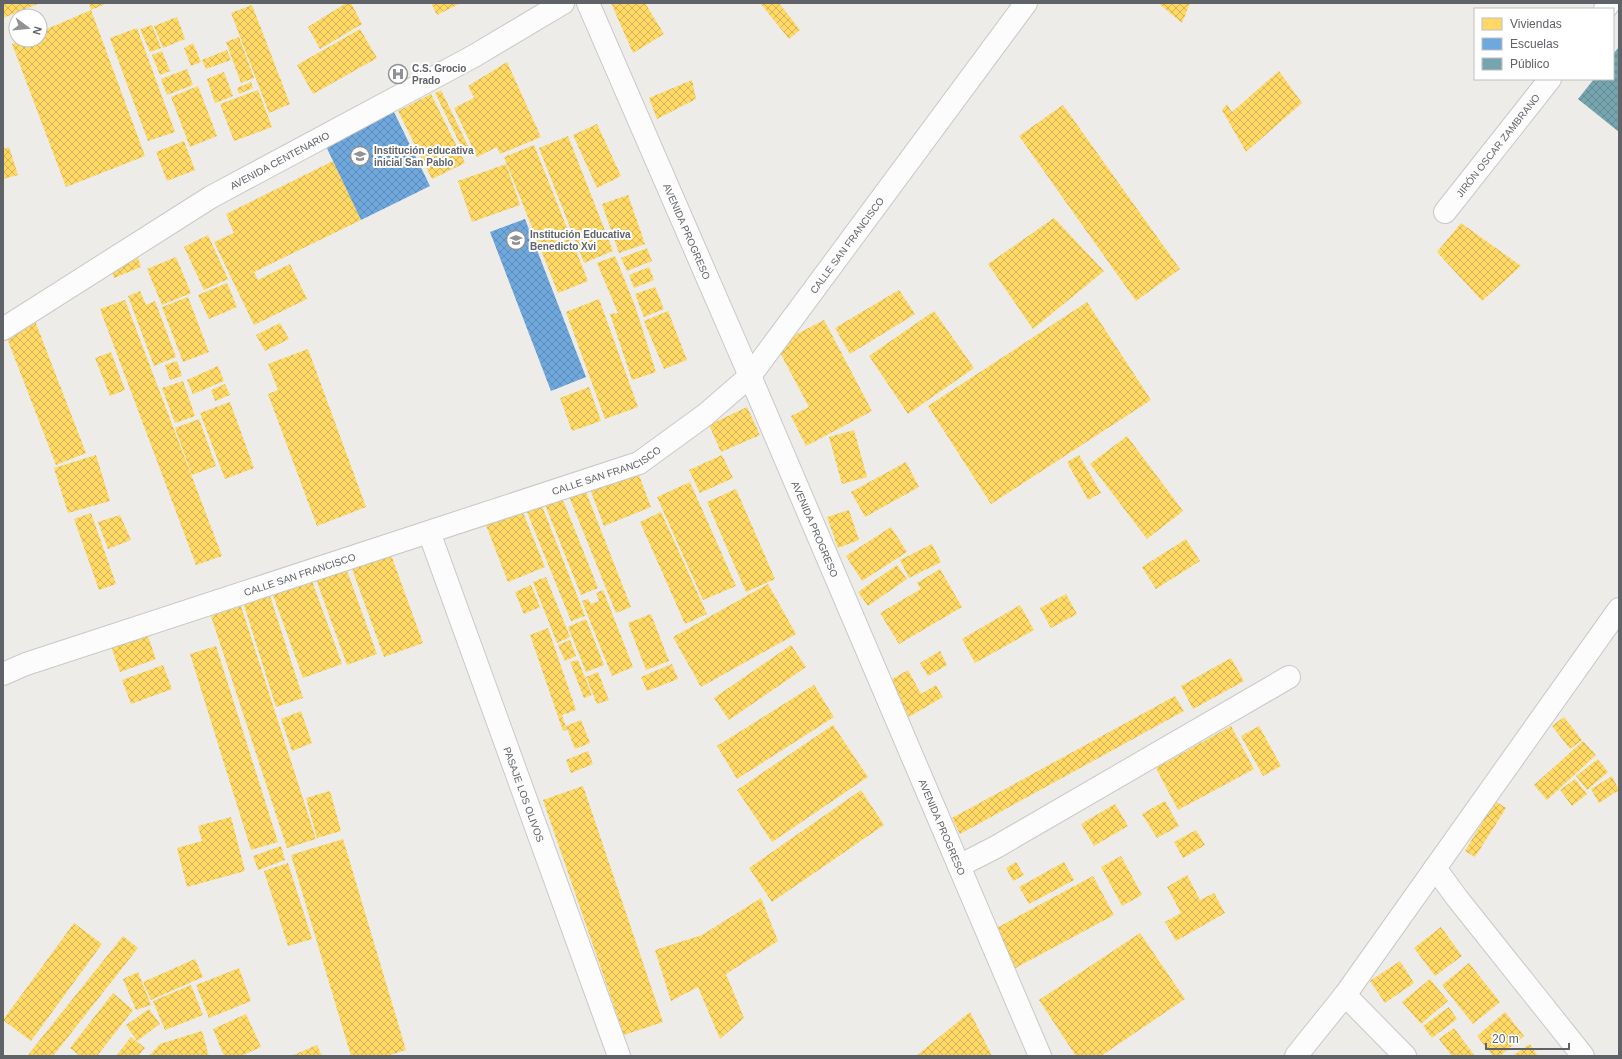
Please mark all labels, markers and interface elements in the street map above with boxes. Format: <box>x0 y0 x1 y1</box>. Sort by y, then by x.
north arrow <box>8 8 48 48</box>
legend <box>1474 8 1614 80</box>
text: Viviendas <box>1510 17 1562 31</box>
text: N <box>31 25 44 36</box>
text: Escuelas <box>1510 37 1559 51</box>
text: Público <box>1510 57 1550 71</box>
hospital icon: C.S. Grocio Prado <box>387 63 409 85</box>
place label: C.S. Grocio Prado <box>412 63 466 86</box>
street label: JIRÓN OSCAR ZAMBRANO <box>1454 92 1542 199</box>
street label: AVENIDA CENTENARIO <box>228 129 331 191</box>
school or university icon: Institución educativa inicial San Pablo <box>349 145 371 167</box>
place label: Institución educativa inicial San Pablo <box>374 145 474 168</box>
street label: AVENIDA PROGRESO <box>662 182 713 281</box>
street label: CALLE SAN FRANCISCO <box>808 195 886 295</box>
school or university icon: Institución Educativa Benedicto Xvi <box>505 229 527 251</box>
place label: Institución Educativa Benedicto Xvi <box>530 229 631 252</box>
street label: CALLE SAN FRANCISCO <box>550 444 663 497</box>
street label: AVENIDA PROGRESO <box>790 479 841 579</box>
street label: CALLE SAN FRANCISCO <box>242 551 357 598</box>
street label: PASAJE LOS OLIVOS <box>502 745 547 844</box>
street label: AVENIDA PROGRESO <box>917 777 968 877</box>
scale bar <box>1486 1025 1569 1051</box>
text: 20 m <box>1492 1032 1519 1046</box>

